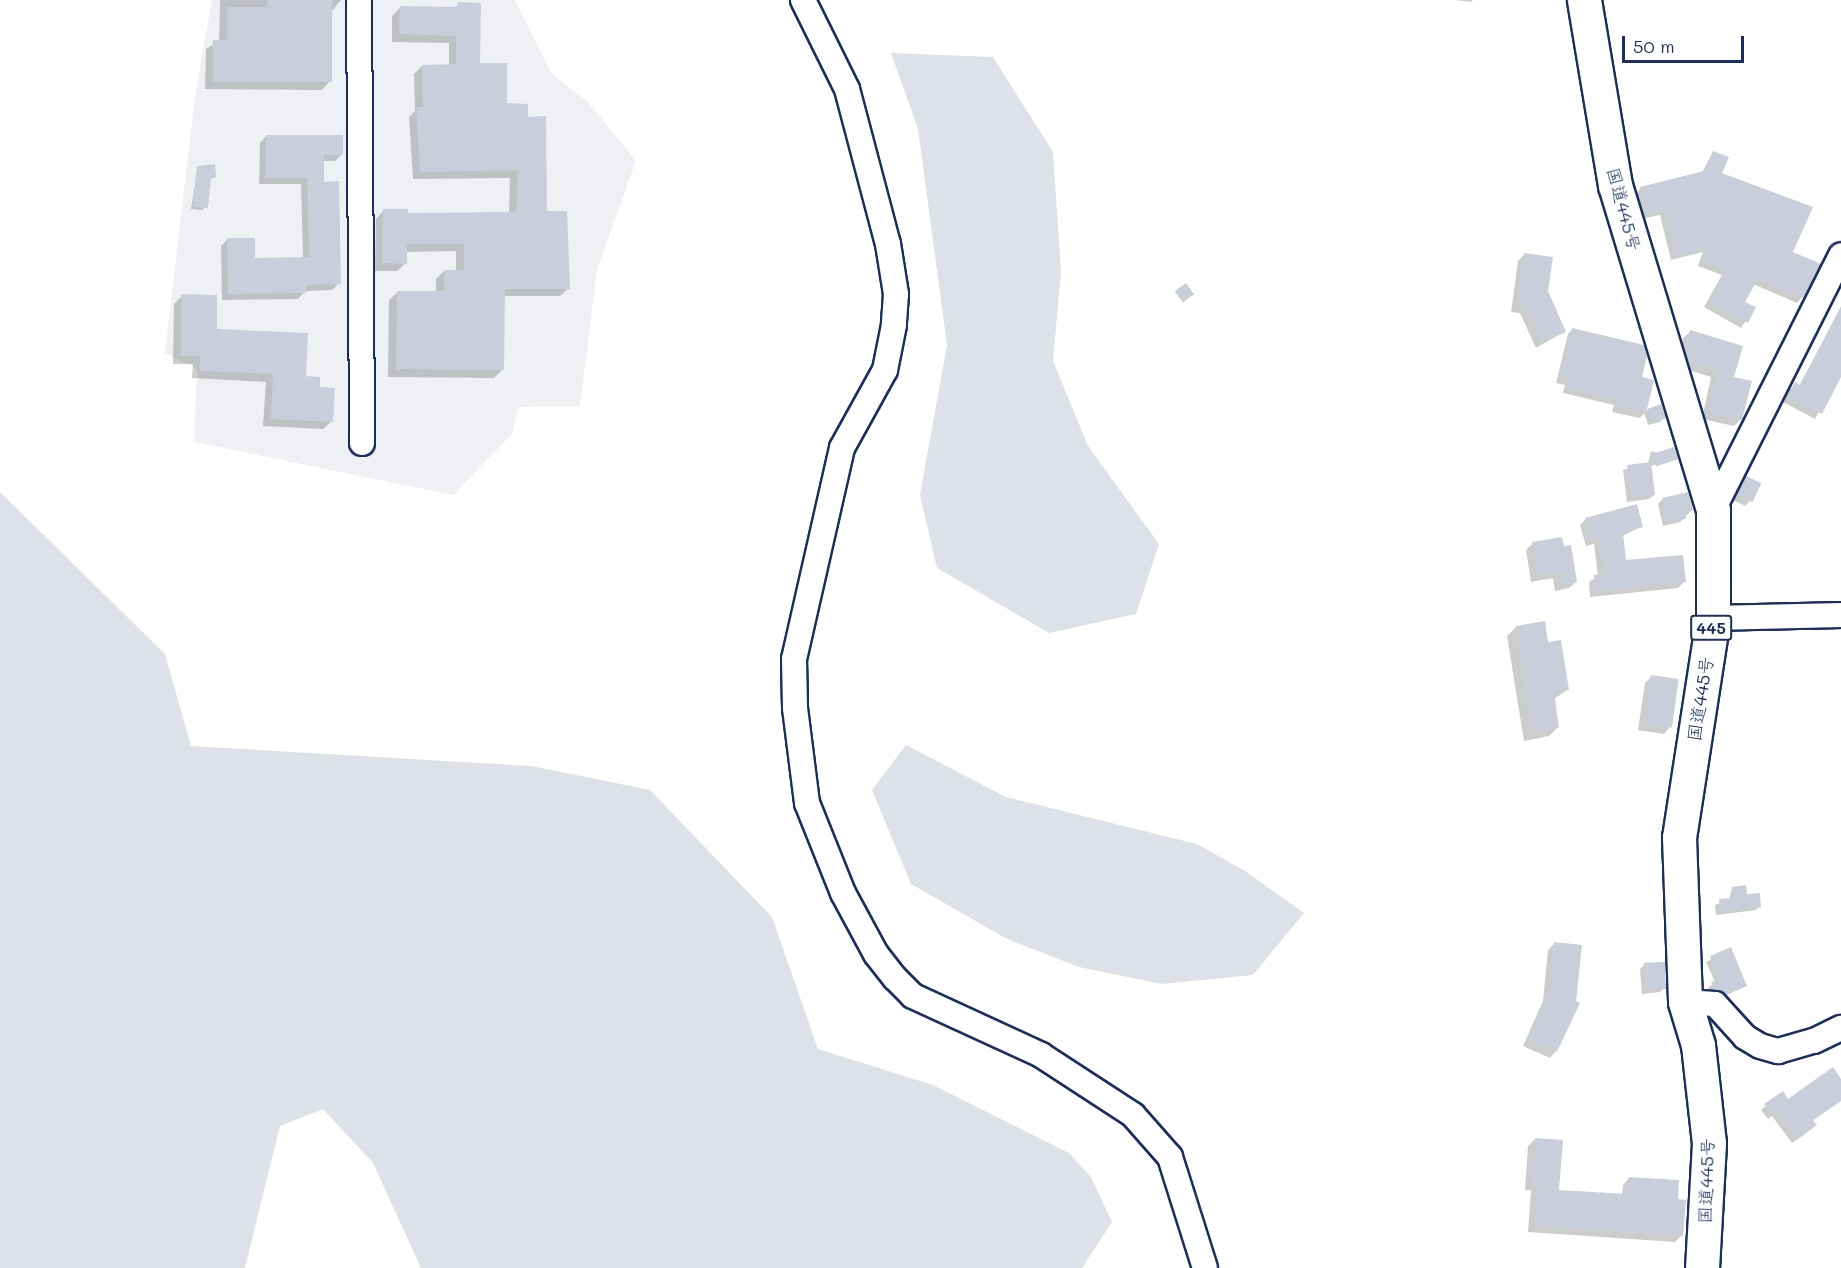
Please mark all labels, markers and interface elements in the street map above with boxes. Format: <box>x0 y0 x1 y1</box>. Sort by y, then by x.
scale bar <box>1625 24 1746 62</box>
text: 50 m <box>1633 34 1675 58</box>
street label: 国道445号 <box>1602 165 1646 253</box>
road number: 445 <box>1690 615 1732 641</box>
street label: 国道445号 <box>1683 655 1717 743</box>
street label: 国道445号 <box>1694 1138 1718 1224</box>

